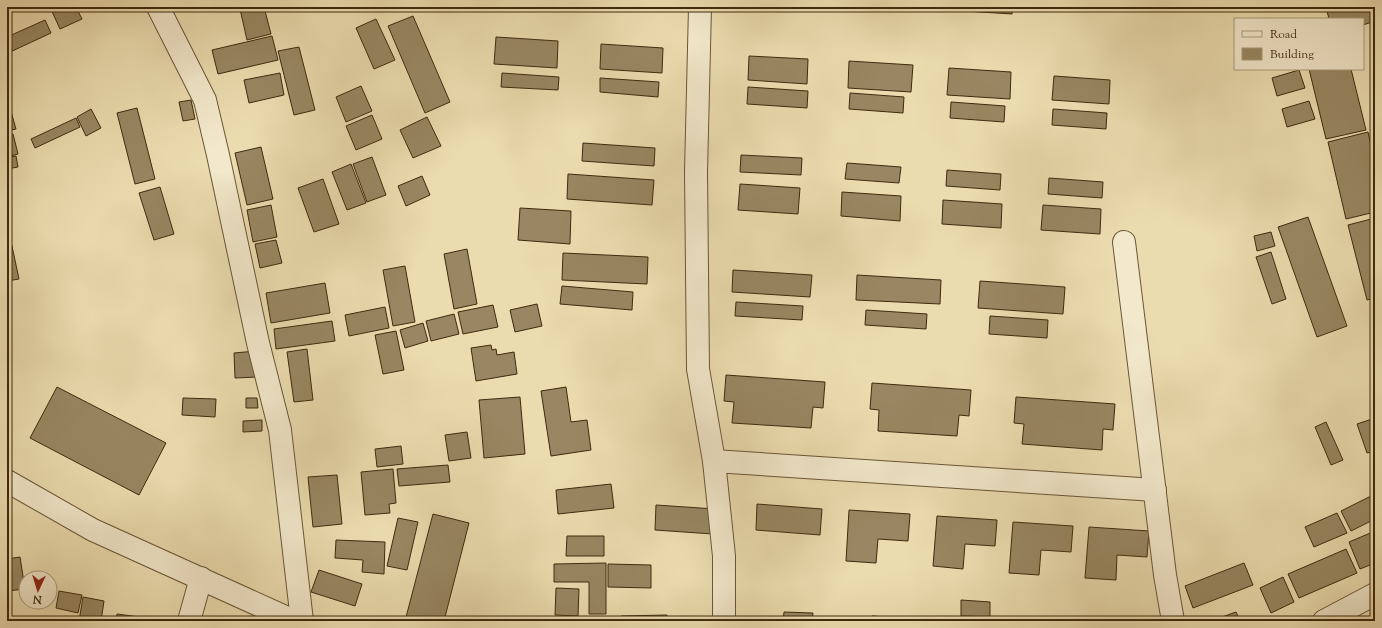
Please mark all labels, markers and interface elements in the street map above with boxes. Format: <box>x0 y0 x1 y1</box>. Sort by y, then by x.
legend <box>1234 18 1364 70</box>
text: Road <box>1270 26 1297 44</box>
text: Building <box>1270 46 1314 64</box>
north arrow <box>18 570 58 610</box>
text: N <box>32 591 43 607</box>

